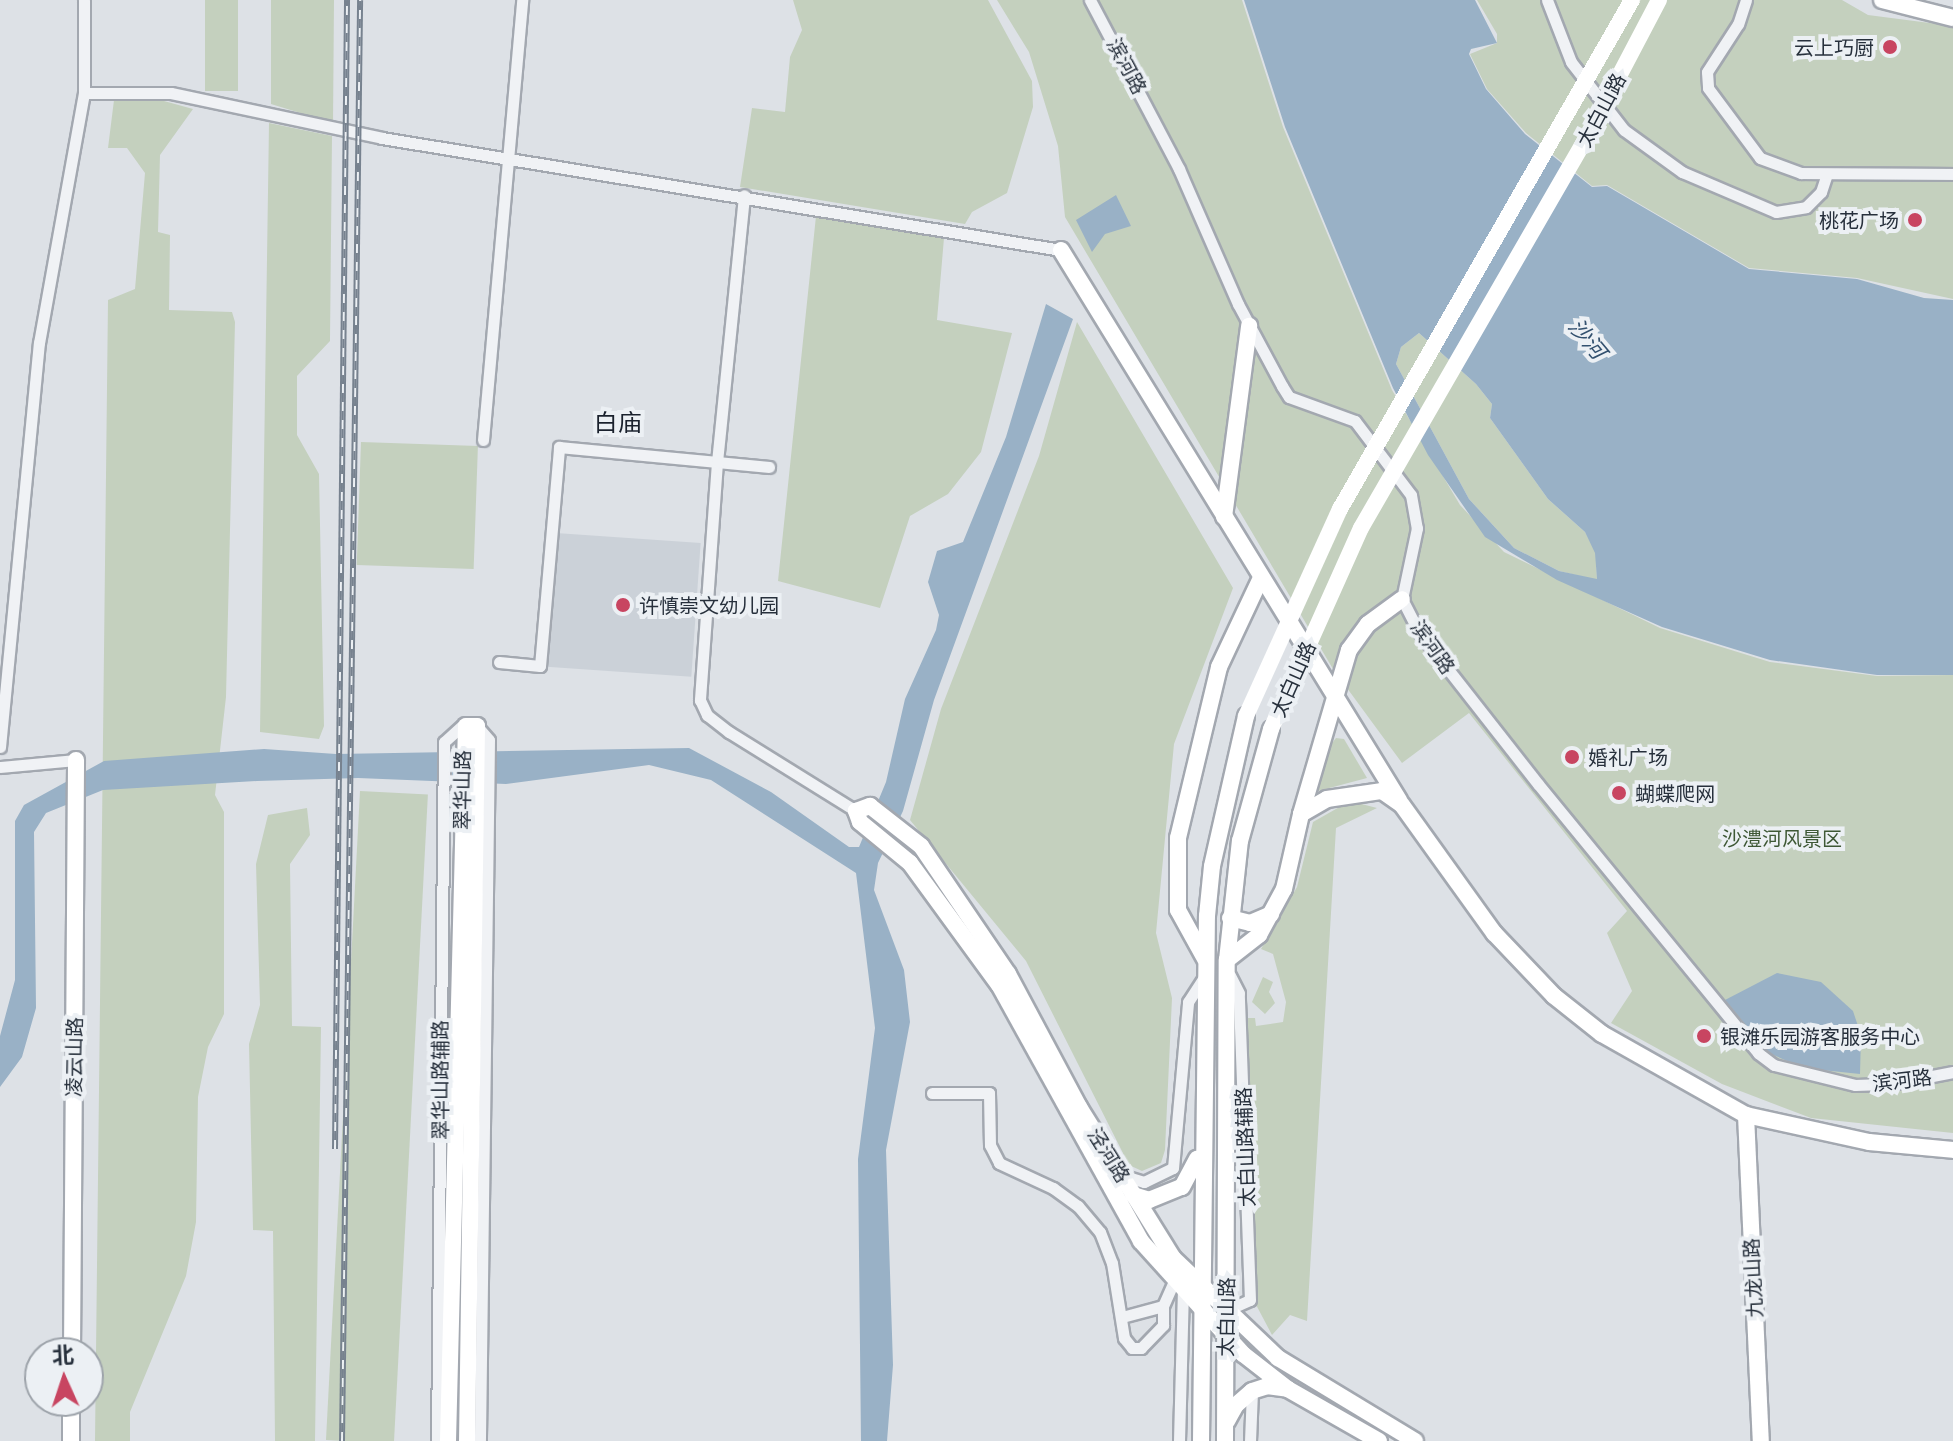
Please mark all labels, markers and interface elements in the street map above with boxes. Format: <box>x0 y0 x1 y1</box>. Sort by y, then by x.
street label: 滨河路 <box>1102 34 1152 98</box>
place label: 云上巧厨 <box>1794 35 1874 59</box>
marker: 云上巧厨 <box>1881 38 1899 56</box>
street label: 太白山路 <box>1572 69 1630 151</box>
place label: 桃花广场 <box>1819 208 1899 232</box>
marker: 桃花广场 <box>1906 211 1924 229</box>
water label: 沙河 <box>1563 314 1611 364</box>
district label: 白庙 <box>594 409 642 437</box>
place label: 许慎崇文幼儿园 <box>639 593 779 617</box>
marker: 许慎崇文幼儿园 <box>614 596 632 614</box>
street label: 滨河路 <box>1406 616 1460 678</box>
street label: 太白山路 <box>1266 638 1320 720</box>
place label: 婚礼广场 <box>1588 745 1668 769</box>
marker: 婚礼广场 <box>1563 748 1581 766</box>
street label: 翠华山路 <box>449 750 475 830</box>
place label: 蝴蝶爬网 <box>1635 781 1715 805</box>
marker: 蝴蝶爬网 <box>1610 784 1628 802</box>
park label: 沙澧河风景区 <box>1722 826 1842 850</box>
street label: 凌云山路 <box>61 1017 87 1097</box>
street label: 翠华山路辅路 <box>428 1020 452 1140</box>
place label: 银滩乐园游客服务中心 <box>1720 1024 1920 1048</box>
marker: 银滩乐园游客服务中心 <box>1695 1027 1713 1045</box>
street label: 滨河路 <box>1871 1064 1933 1096</box>
street label: 太白山路辅路 <box>1231 1087 1259 1207</box>
street label: 泾河路 <box>1083 1123 1135 1187</box>
street label: 九龙山路 <box>1739 1237 1767 1319</box>
street label: 太白山路 <box>1213 1277 1239 1357</box>
north arrow <box>24 1337 104 1417</box>
text: 北 <box>51 1339 75 1371</box>

